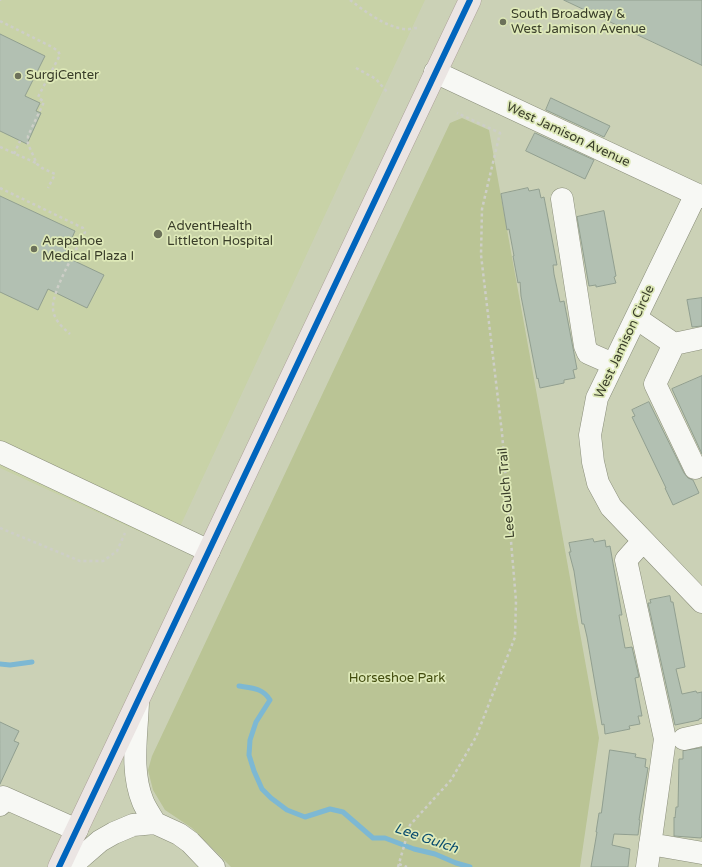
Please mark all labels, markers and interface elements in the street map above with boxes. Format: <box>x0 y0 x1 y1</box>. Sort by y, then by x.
place label: South Broadway & West Jamison Avenue <box>511 7 646 38</box>
marker: South Broadway & West Jamison Avenue <box>498 17 508 27</box>
place label: SurgiCenter <box>26 68 99 84</box>
marker: SurgiCenter <box>13 71 23 81</box>
street label: West Jamison Avenue <box>504 99 632 171</box>
place label: AdventHealth Littleton Hospital <box>167 219 273 250</box>
marker: AdventHealth Littleton Hospital <box>152 228 164 240</box>
place label: Arapahoe Medical Plaza I <box>42 234 134 265</box>
marker: Arapahoe Medical Plaza I <box>29 244 39 254</box>
street label: West Jamison Circle <box>592 283 658 401</box>
street label: Lee Gulch Trail <box>495 447 519 539</box>
park label: Horseshoe Park <box>349 671 445 687</box>
water label: Lee Gulch <box>392 820 460 858</box>

